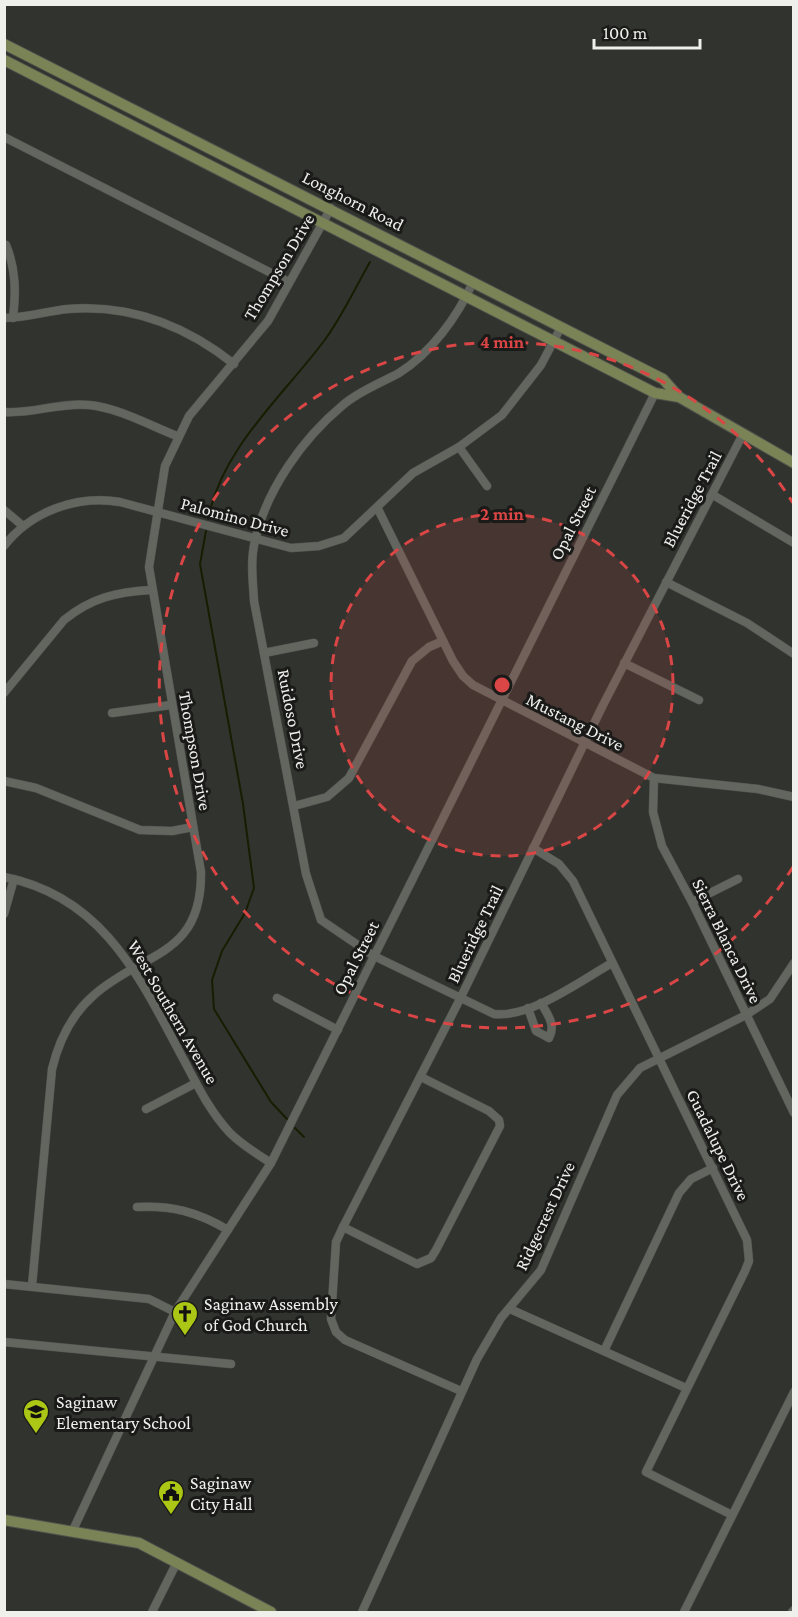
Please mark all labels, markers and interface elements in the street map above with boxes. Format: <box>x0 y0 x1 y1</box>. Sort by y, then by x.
scale bar <box>594 12 700 50</box>
text: 100 m <box>603 23 648 43</box>
street label: Longhorn Road <box>299 167 407 235</box>
street label: Thompson Drive <box>239 210 319 324</box>
text: 4 min <box>480 332 525 352</box>
street label: Blueridge Trail <box>658 447 726 551</box>
street label: Opal Street <box>546 482 601 563</box>
street label: Palomino Drive <box>179 493 291 541</box>
text: 2 min <box>480 504 524 524</box>
street label: Ruidoso Drive <box>274 668 312 771</box>
centre of rings <box>492 675 512 695</box>
street label: Mustang Drive <box>523 689 627 755</box>
street label: Thompson Drive <box>175 690 215 812</box>
street label: Sierra Blanca Drive <box>688 875 766 1007</box>
street label: Blueridge Trail <box>443 882 507 986</box>
street label: Opal Street <box>329 917 384 998</box>
street label: West Southern Avenue <box>124 936 222 1088</box>
street label: Guadalupe Drive <box>682 1086 754 1204</box>
street label: Ridgecrest Drive <box>511 1158 579 1274</box>
place label: Saginaw Assembly of God Church <box>204 1294 338 1335</box>
church icon: Saginaw Assembly of God Church <box>170 1299 200 1337</box>
place label: Saginaw Elementary School <box>56 1392 191 1433</box>
school or university icon: Saginaw Elementary School <box>21 1397 51 1435</box>
place label: Saginaw City Hall <box>190 1473 253 1514</box>
public building icon: Saginaw City Hall <box>156 1478 186 1516</box>

